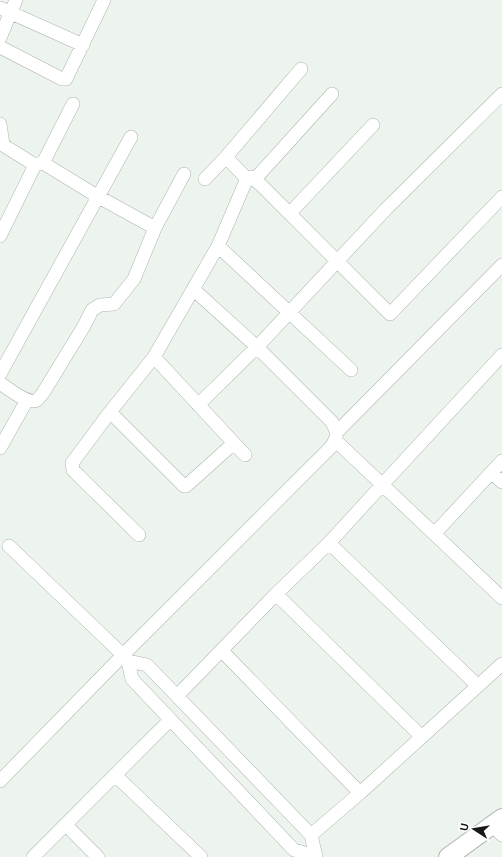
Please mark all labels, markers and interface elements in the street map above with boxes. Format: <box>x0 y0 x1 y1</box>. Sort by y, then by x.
north arrow <box>454 809 494 849</box>
text: U <box>457 822 472 832</box>

